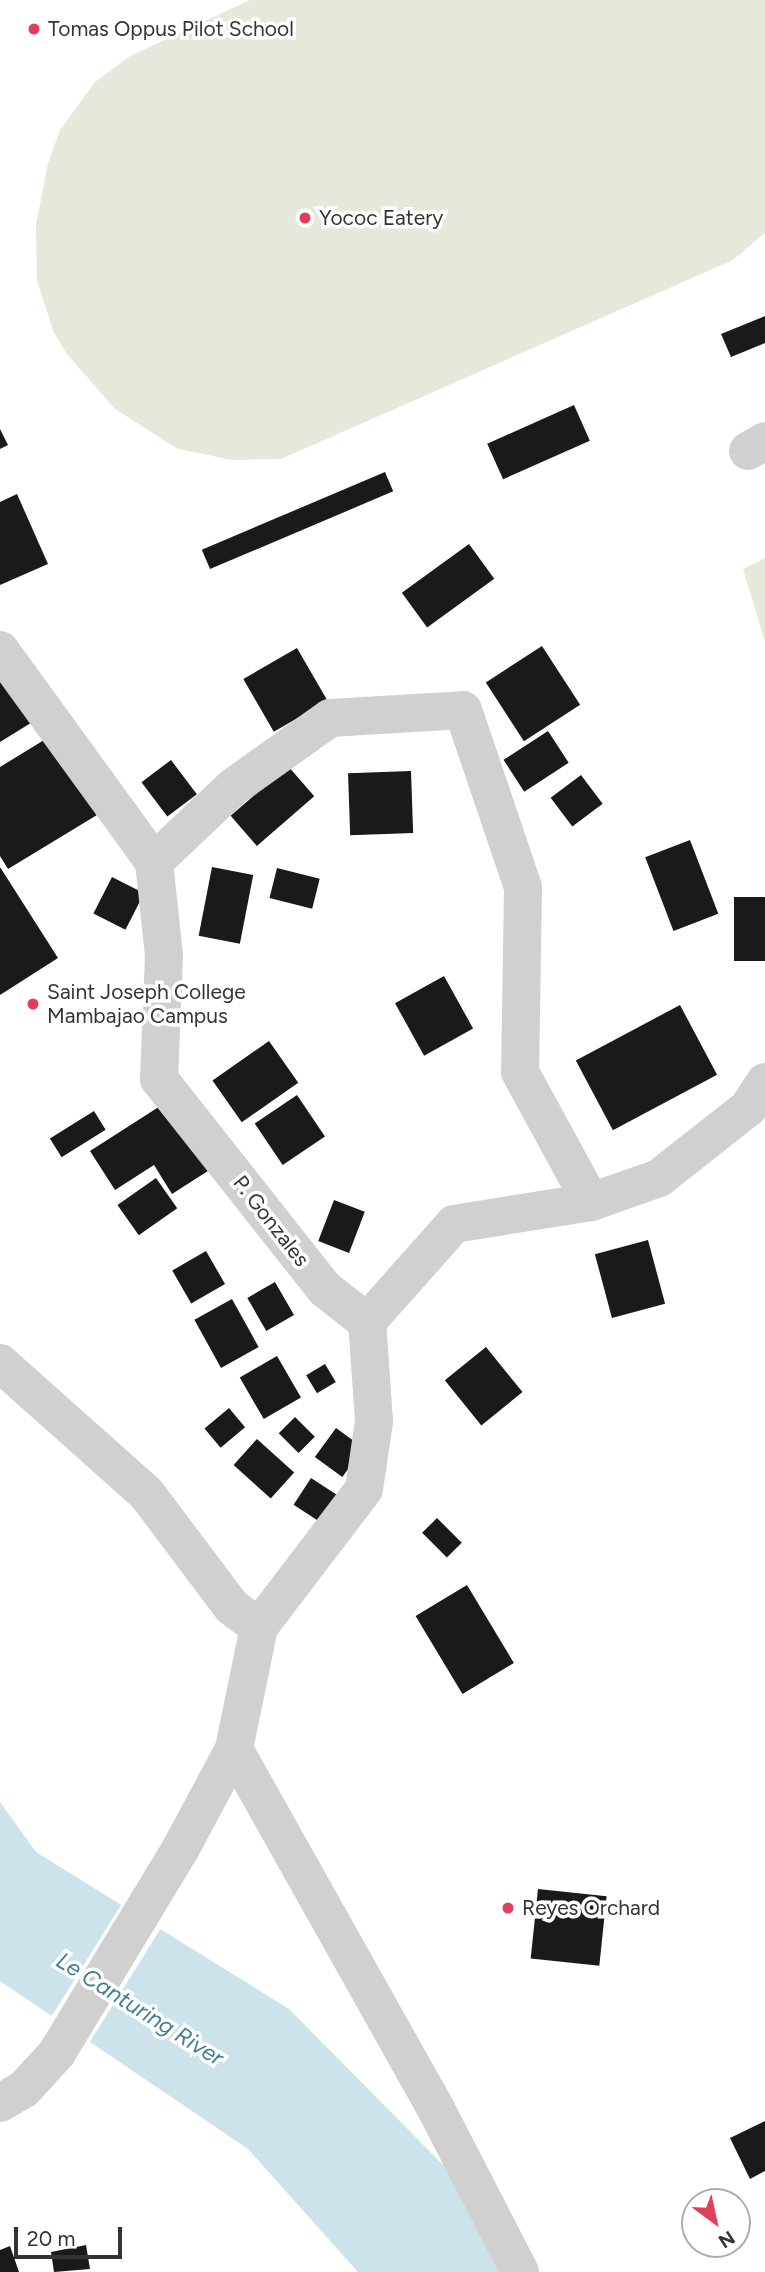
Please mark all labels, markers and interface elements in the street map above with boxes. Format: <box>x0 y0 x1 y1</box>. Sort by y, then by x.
place label: Tomas Oppus Pilot School <box>48 16 294 42</box>
marker: Tomas Oppus Pilot School <box>26 21 42 37</box>
place label: Yococ Eatery <box>319 205 443 231</box>
marker: Yococ Eatery <box>297 210 313 226</box>
place label: Saint Joseph College Mambajao Campus <box>47 979 246 1029</box>
marker: Saint Joseph College Mambajao Campus <box>25 996 41 1012</box>
street label: P. Gonzales <box>228 1171 314 1271</box>
place label: Reyes Orchard <box>522 1895 660 1921</box>
marker: Reyes Orchard <box>500 1900 516 1916</box>
water label: Le Canturing River <box>51 1946 229 2072</box>
north arrow <box>681 2188 751 2258</box>
scale bar <box>18 2212 126 2256</box>
text: 20 m <box>27 2226 75 2251</box>
text: N <box>714 2226 739 2253</box>

